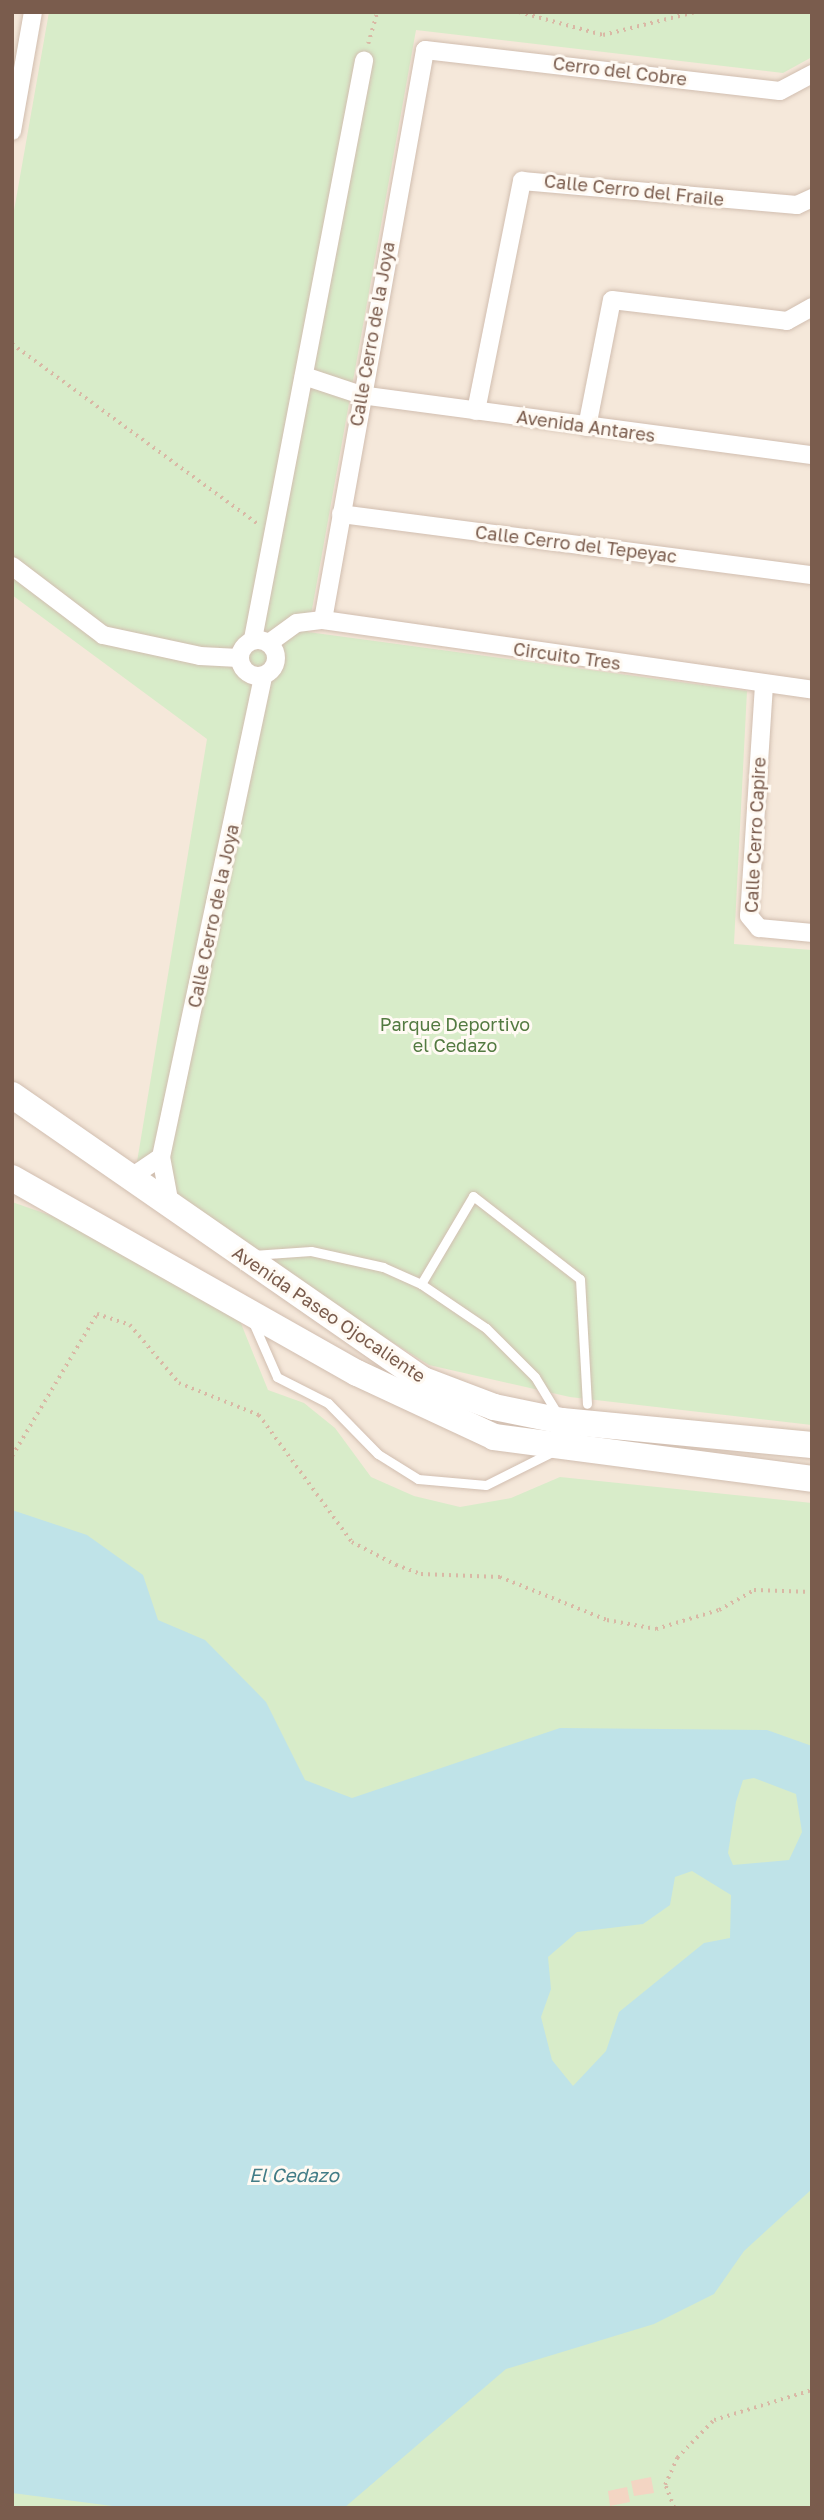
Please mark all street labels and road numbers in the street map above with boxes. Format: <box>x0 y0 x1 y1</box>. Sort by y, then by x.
street label: Cerro del Cobre <box>552 52 688 90</box>
street label: Calle Cerro del Fraile <box>543 170 725 210</box>
street label: Calle Cerro de la Joya <box>345 240 399 428</box>
street label: Avenida Antares <box>515 406 657 446</box>
street label: Calle Cerro del Tepeyac <box>474 521 678 567</box>
street label: Circuito Tres <box>512 638 622 674</box>
street label: Calle Cerro Capire <box>740 756 770 914</box>
street label: Calle Cerro de la Joya <box>183 822 243 1010</box>
street label: Avenida Paseo Ojocaliente <box>228 1241 430 1387</box>

